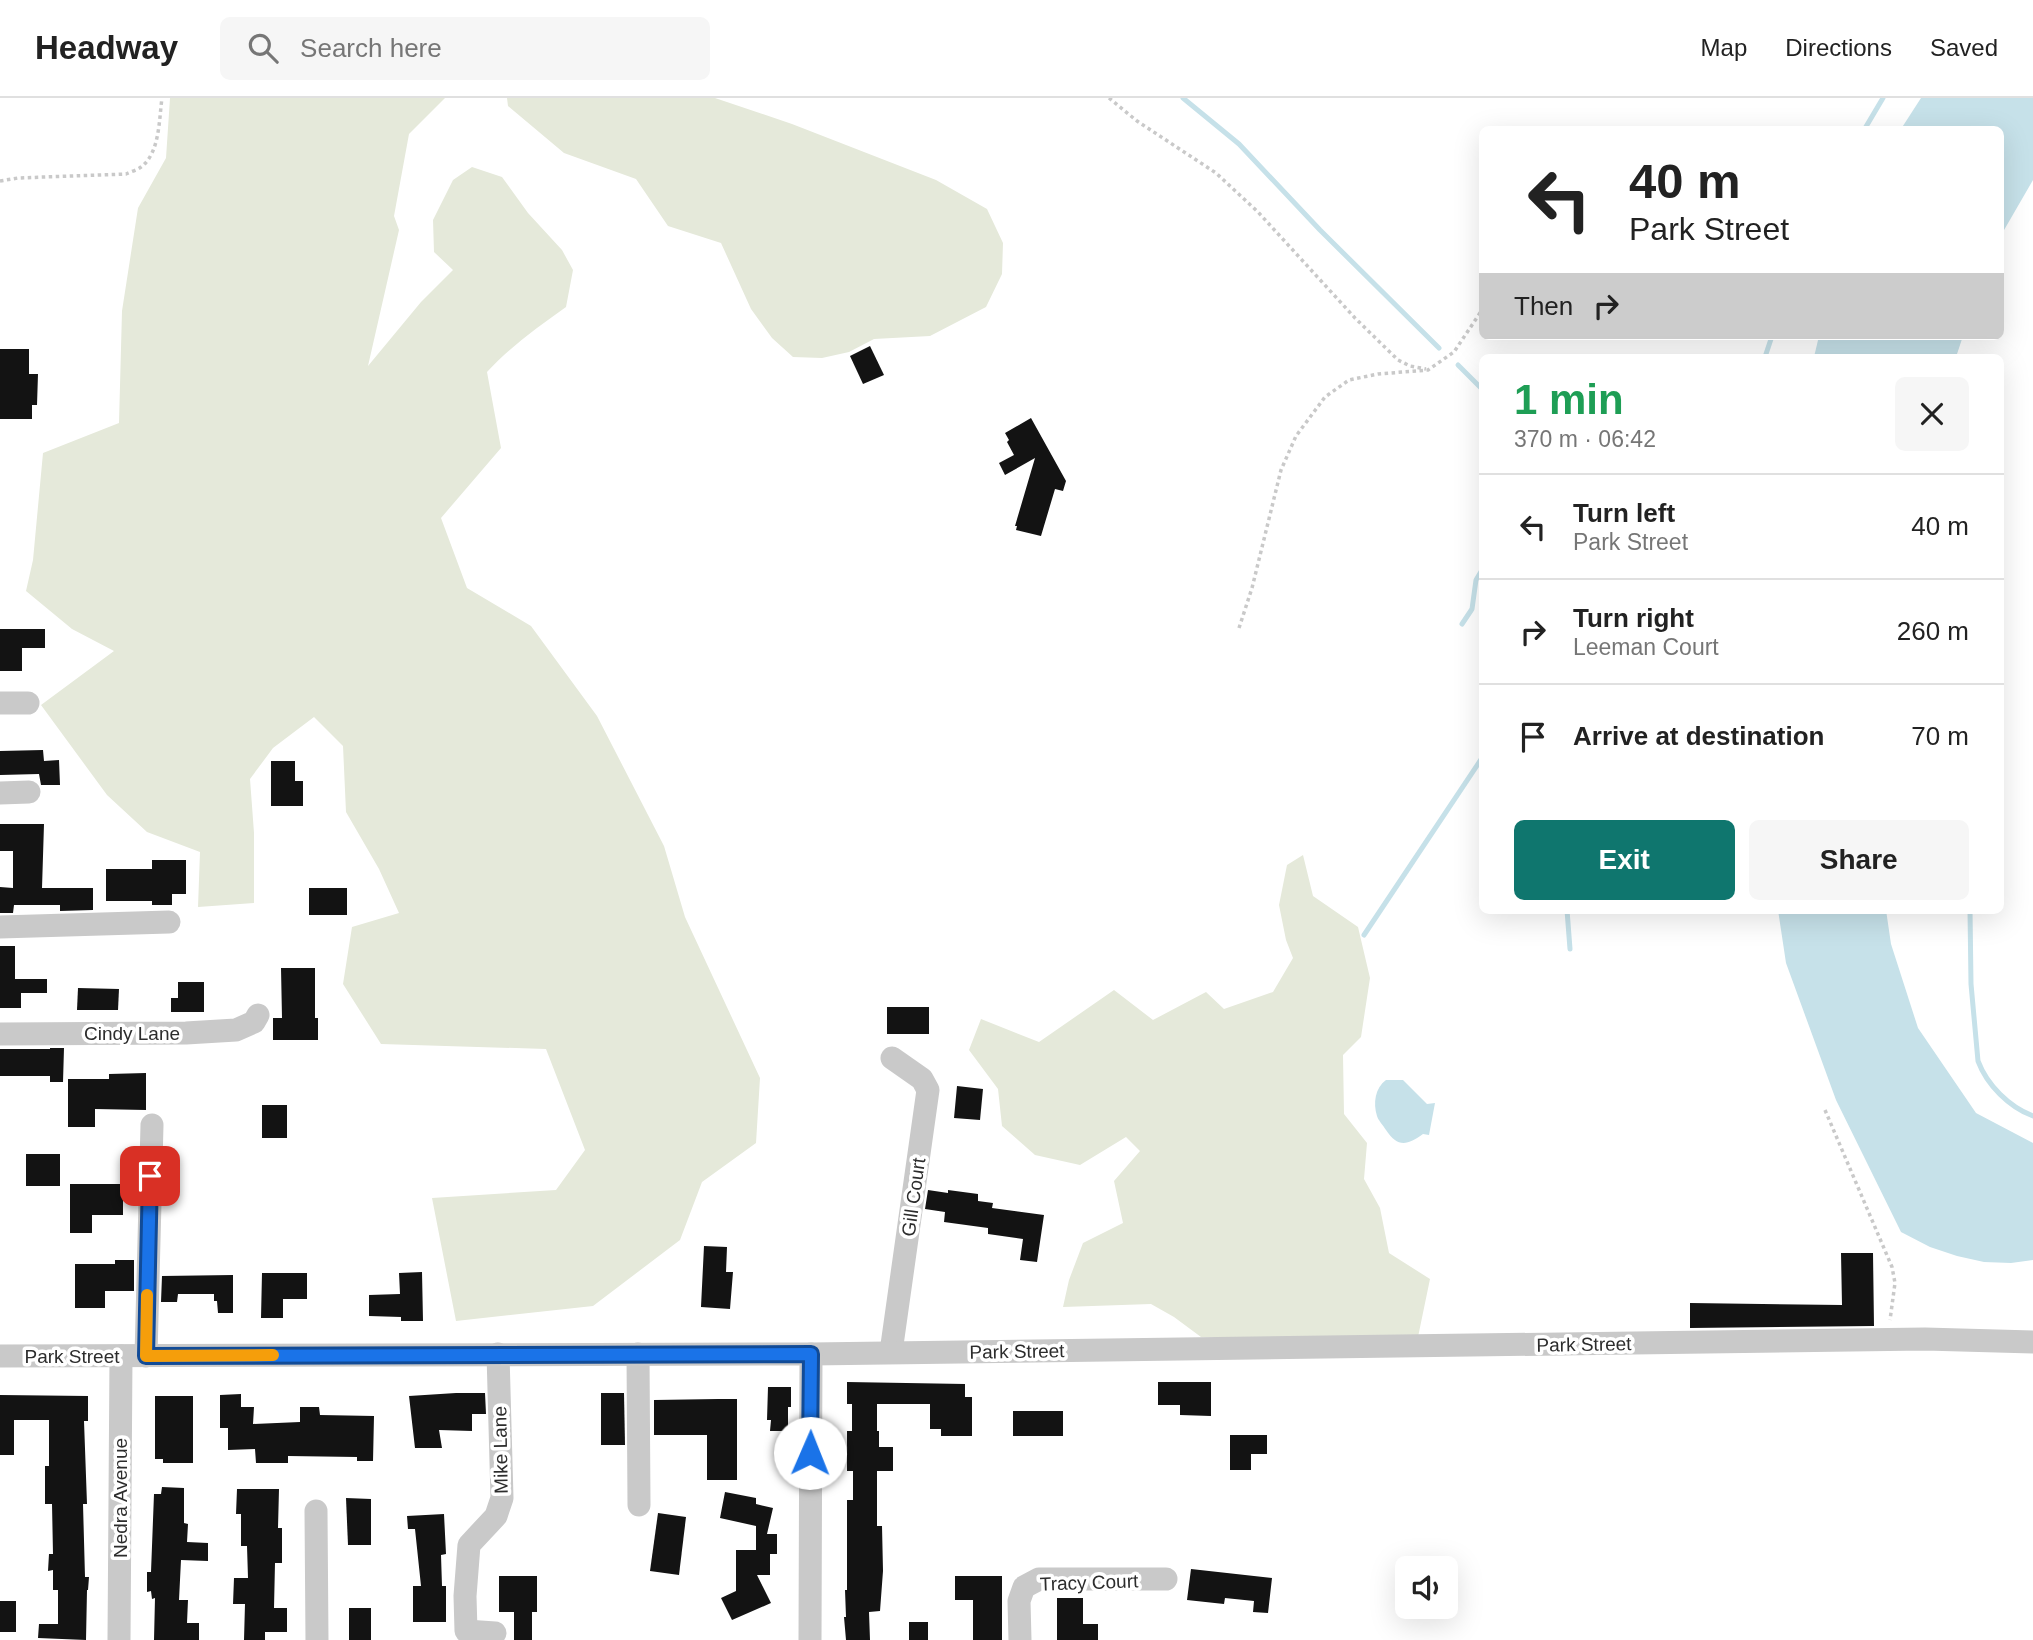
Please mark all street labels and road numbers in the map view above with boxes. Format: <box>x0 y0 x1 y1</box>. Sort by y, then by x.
street label: Cindy Lane <box>84 1023 180 1044</box>
street label: Gill Court <box>898 1156 930 1238</box>
street label: Park Street <box>1536 1333 1632 1356</box>
street label: Park Street <box>969 1340 1065 1363</box>
street label: Park Street <box>24 1346 120 1367</box>
street label: Mike Lane <box>489 1406 512 1494</box>
street label: Nedra Avenue <box>110 1438 131 1558</box>
street label: Tracy Court <box>1039 1570 1139 1595</box>

